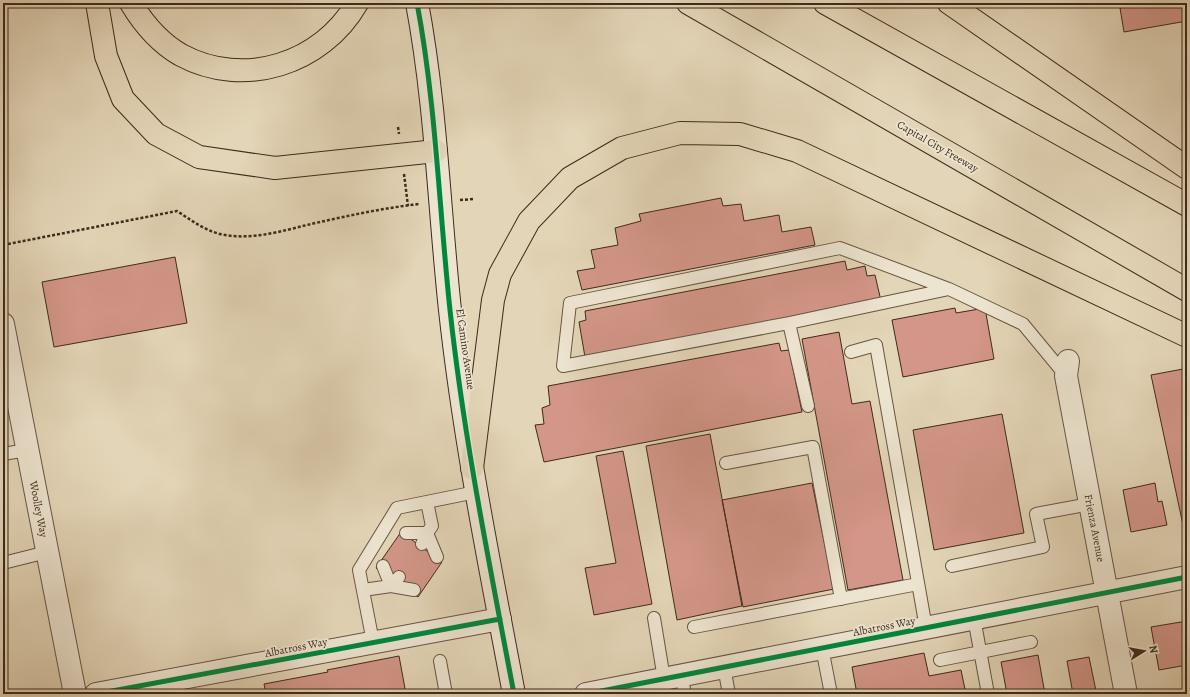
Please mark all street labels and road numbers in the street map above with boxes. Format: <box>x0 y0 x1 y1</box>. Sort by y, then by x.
street label: Capital City Freeway <box>894 117 981 176</box>
street label: El Camino Avenue <box>452 307 479 391</box>
street label: Woolley Way <box>26 479 51 539</box>
street label: Frienza Avenue <box>1081 493 1108 563</box>
street label: Albatross Way <box>851 613 917 640</box>
street label: Albatross Way <box>263 634 329 661</box>

